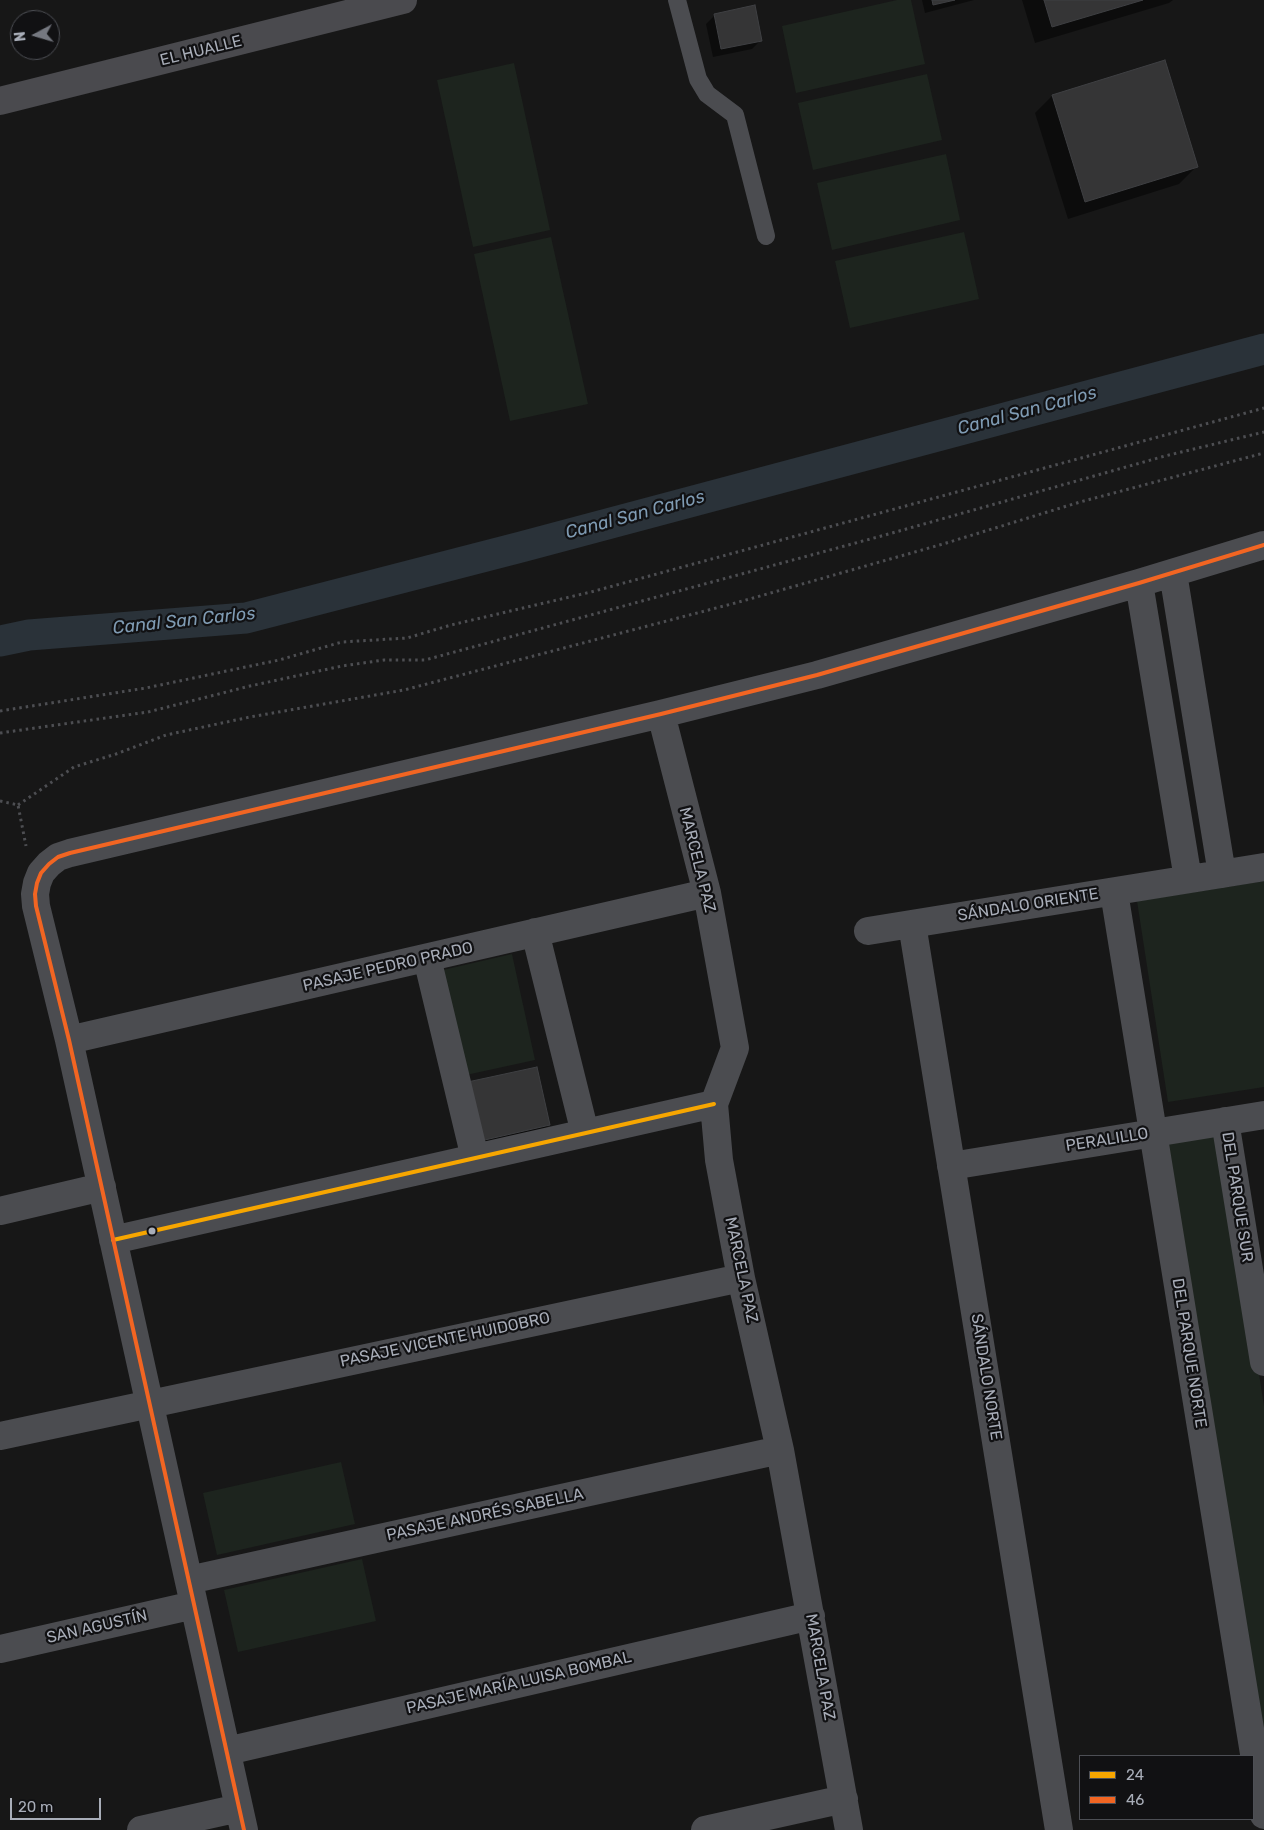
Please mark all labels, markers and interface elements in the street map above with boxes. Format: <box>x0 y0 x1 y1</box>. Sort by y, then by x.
north arrow <box>10 10 60 60</box>
text: N <box>12 31 30 42</box>
street label: EL HUALLE <box>158 32 244 70</box>
water label: Canal San Carlos <box>955 382 1099 440</box>
water label: Canal San Carlos <box>563 486 707 544</box>
water label: Canal San Carlos <box>112 603 256 639</box>
street label: MARCELA PAZ <box>675 805 719 915</box>
street label: SÁNDALO ORIENTE <box>956 884 1100 926</box>
street label: PASAJE PEDRO PRADO <box>301 938 475 996</box>
street label: PERALILLO <box>1064 1124 1150 1156</box>
street label: DEL PARQUE SUR <box>1217 1130 1257 1264</box>
street label: MARCELA PAZ <box>720 1215 762 1325</box>
unlabelled marker <box>147 1226 157 1236</box>
street label: DEL PARQUE NORTE <box>1168 1277 1210 1429</box>
street label: PASAJE VICENTE HUIDOBRO <box>338 1308 552 1372</box>
street label: SÁNDALO NORTE <box>967 1312 1005 1442</box>
street label: PASAJE ANDRÉS SABELLA <box>385 1485 585 1545</box>
street label: SAN AGUSTÍN <box>45 1606 149 1648</box>
street label: MARCELA PAZ <box>801 1612 839 1722</box>
street label: PASAJE MARÍA LUISA BOMBAL <box>405 1648 633 1718</box>
legend <box>1079 1755 1254 1820</box>
text: 24 <box>1126 1766 1144 1784</box>
scale bar <box>12 1788 104 1820</box>
text: 46 <box>1126 1791 1144 1809</box>
text: 20 m <box>18 1798 53 1816</box>

